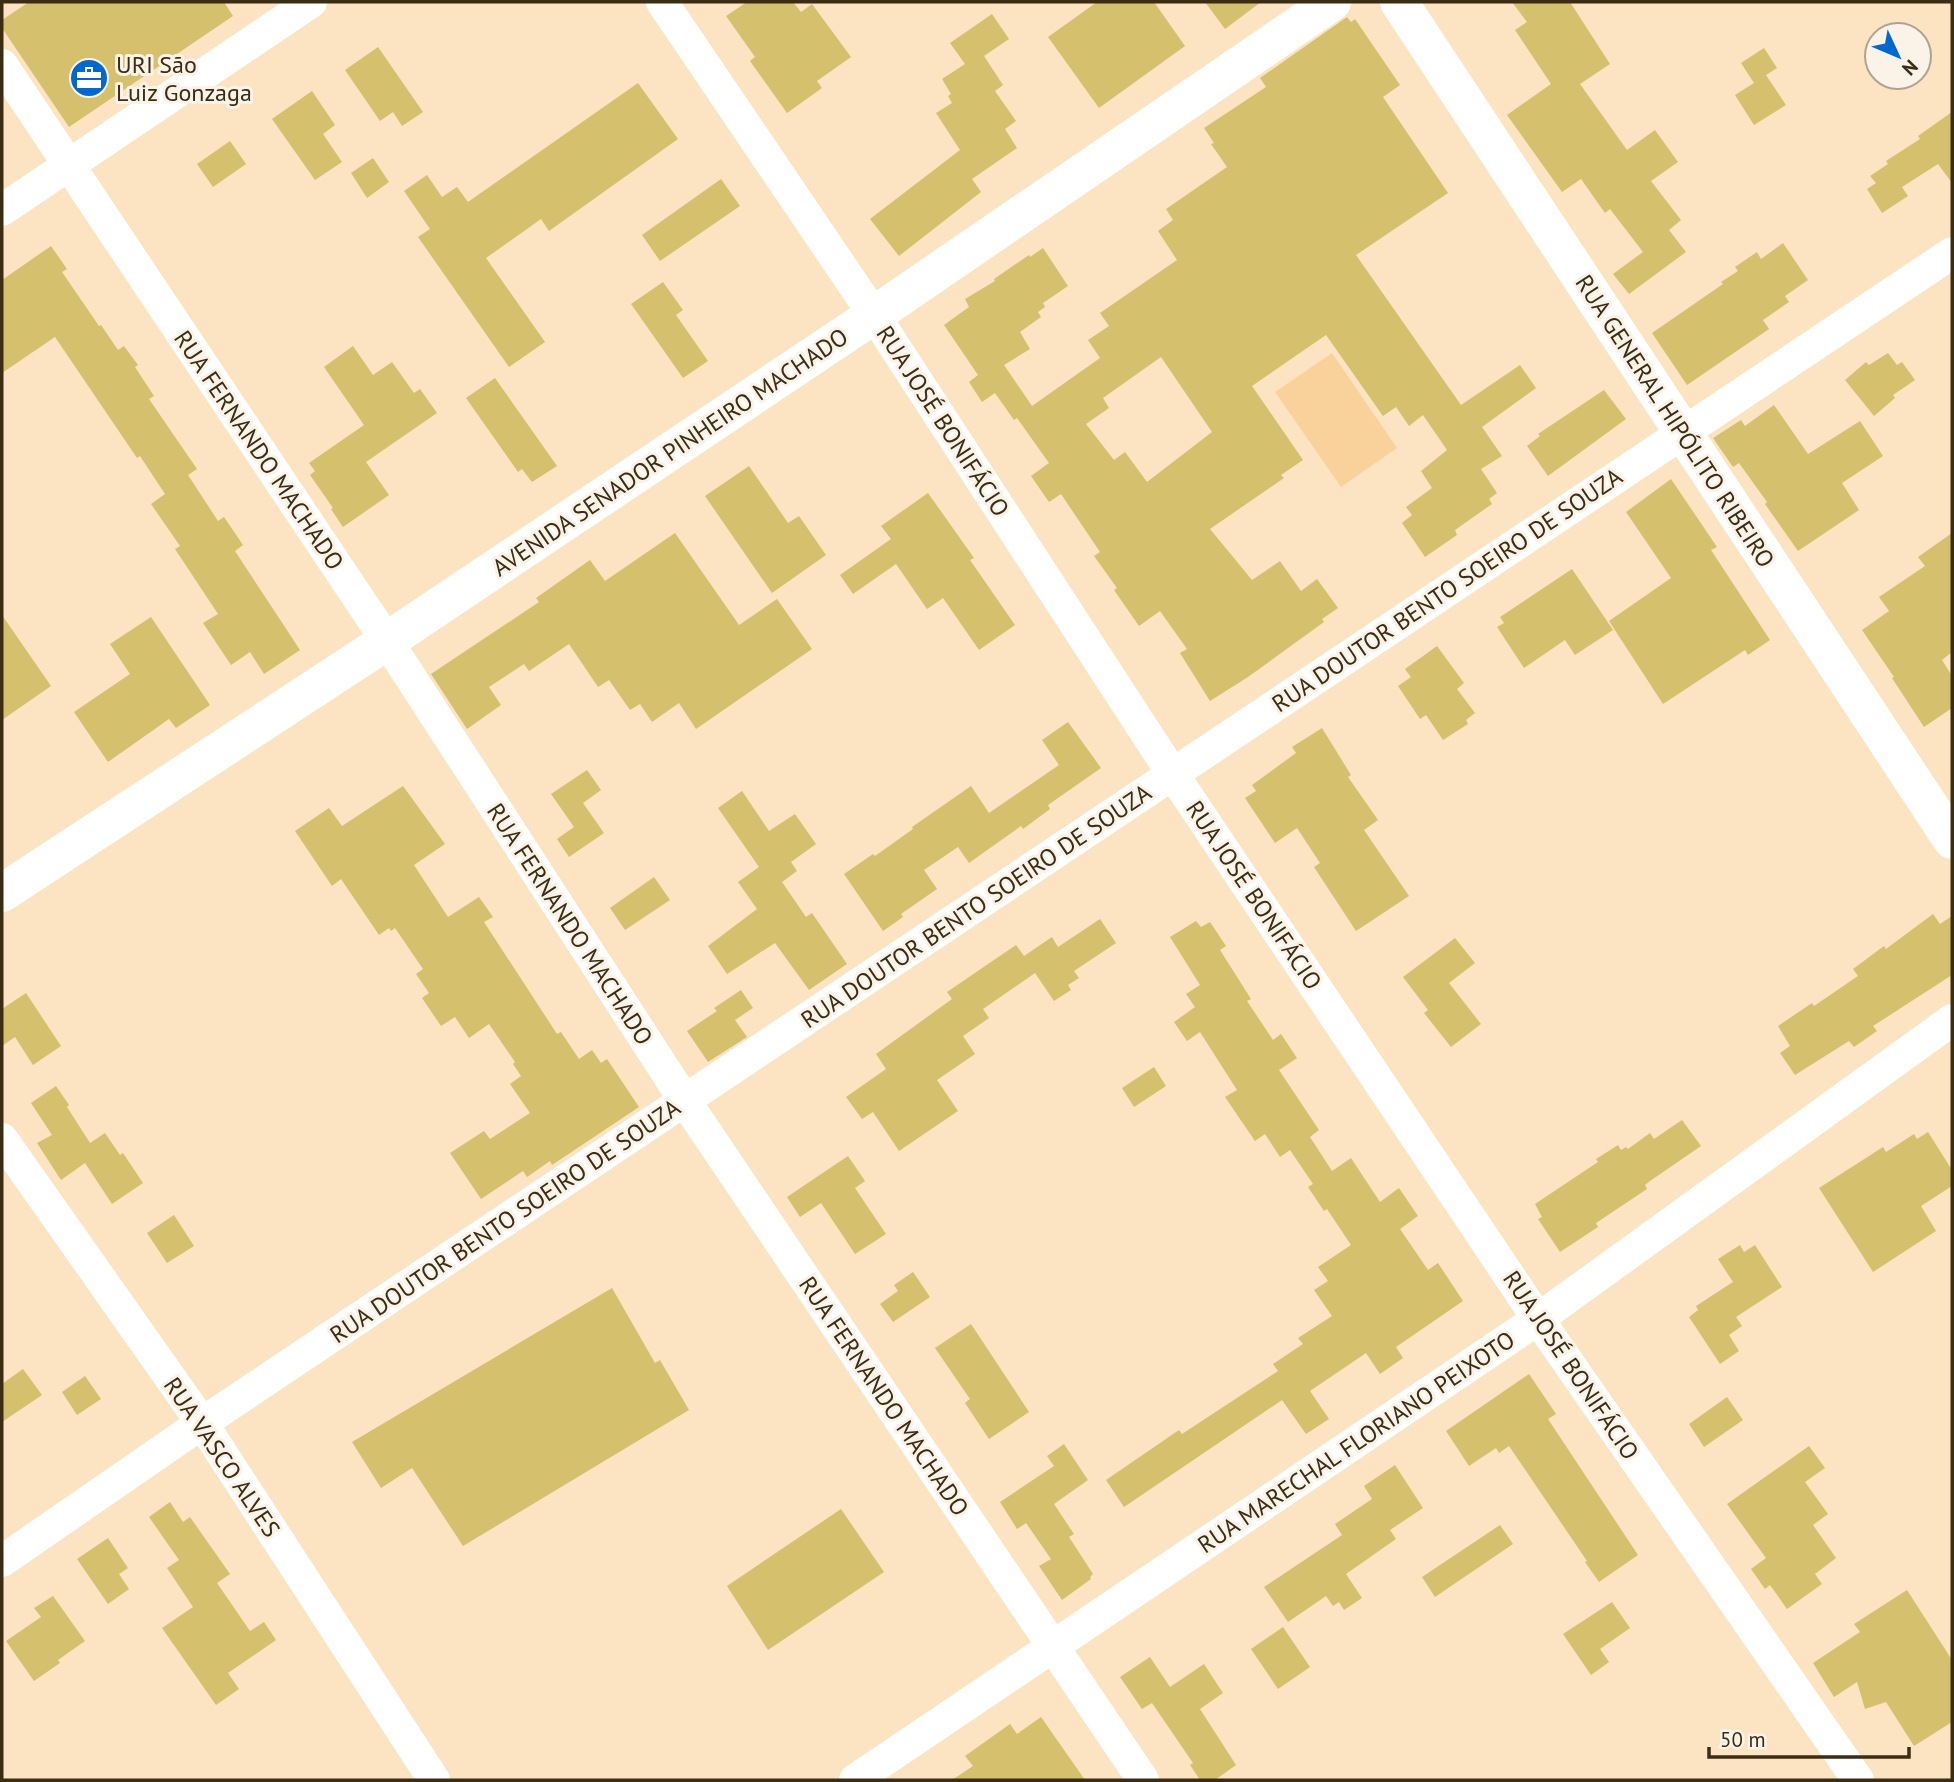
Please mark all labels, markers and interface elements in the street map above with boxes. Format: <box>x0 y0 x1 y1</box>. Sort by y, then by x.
north arrow <box>1863 21 1933 91</box>
place label: URI São Luiz Gonzaga <box>116 49 252 108</box>
text: N <box>1897 55 1923 81</box>
office icon: URI São Luiz Gonzaga <box>68 57 110 99</box>
street label: RUA GENERAL HIPÓLITO RIBEIRO <box>1569 269 1781 573</box>
street label: RUA JOSÉ BONIFÁCIO <box>870 320 1016 522</box>
street label: AVENIDA SENADOR PINHEIRO MACHADO <box>486 321 854 583</box>
street label: RUA FERNANDO MACHADO <box>167 324 351 576</box>
street label: RUA DOUTOR BENTO SOEIRO DE SOUZA <box>1266 461 1628 719</box>
street label: RUA DOUTOR BENTO SOEIRO DE SOUZA <box>795 777 1157 1035</box>
street label: RUA JOSÉ BONIFÁCIO <box>1179 795 1329 995</box>
street label: RUA FERNANDO MACHADO <box>480 797 660 1051</box>
street label: RUA DOUTOR BENTO SOEIRO DE SOUZA <box>324 1092 686 1350</box>
street label: RUA JOSÉ BONIFÁCIO <box>1496 1265 1646 1465</box>
street label: RUA FERNANDO MACHADO <box>792 1270 976 1522</box>
street label: RUA MARECHAL FLORIANO PEIXOTO <box>1191 1324 1521 1560</box>
street label: RUA VASCO ALVES <box>157 1371 287 1543</box>
scale bar <box>1709 1716 1909 1760</box>
text: 50 m <box>1720 1726 1766 1753</box>

